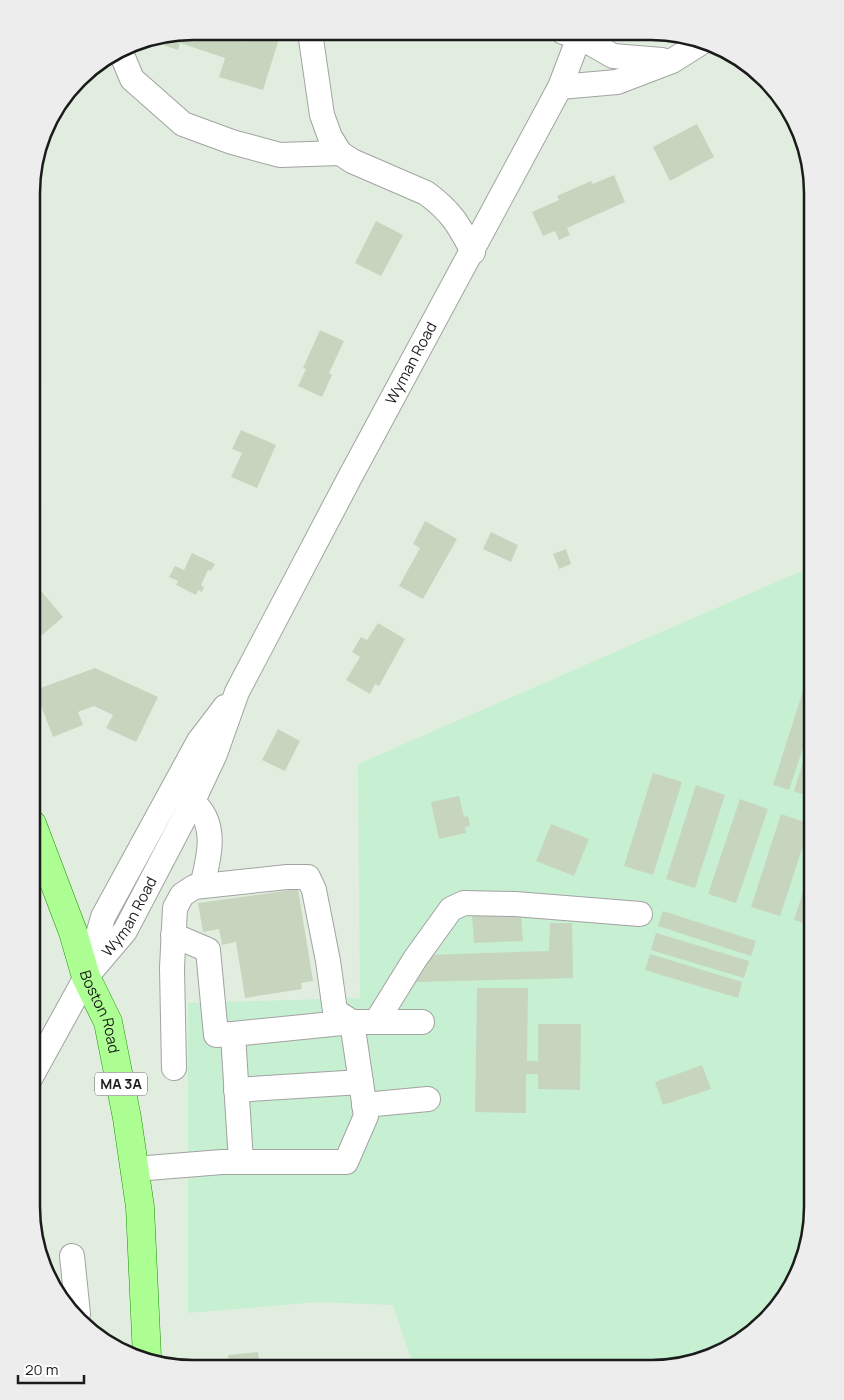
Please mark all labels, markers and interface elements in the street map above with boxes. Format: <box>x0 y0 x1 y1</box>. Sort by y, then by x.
street label: Wyman Road <box>380 318 442 408</box>
street label: Wyman Road <box>97 873 162 961</box>
street label: Boston Road <box>75 968 125 1055</box>
road number: MA 3A <box>95 1072 147 1096</box>
scale bar <box>18 1352 84 1384</box>
text: 20 m <box>25 1359 58 1380</box>

